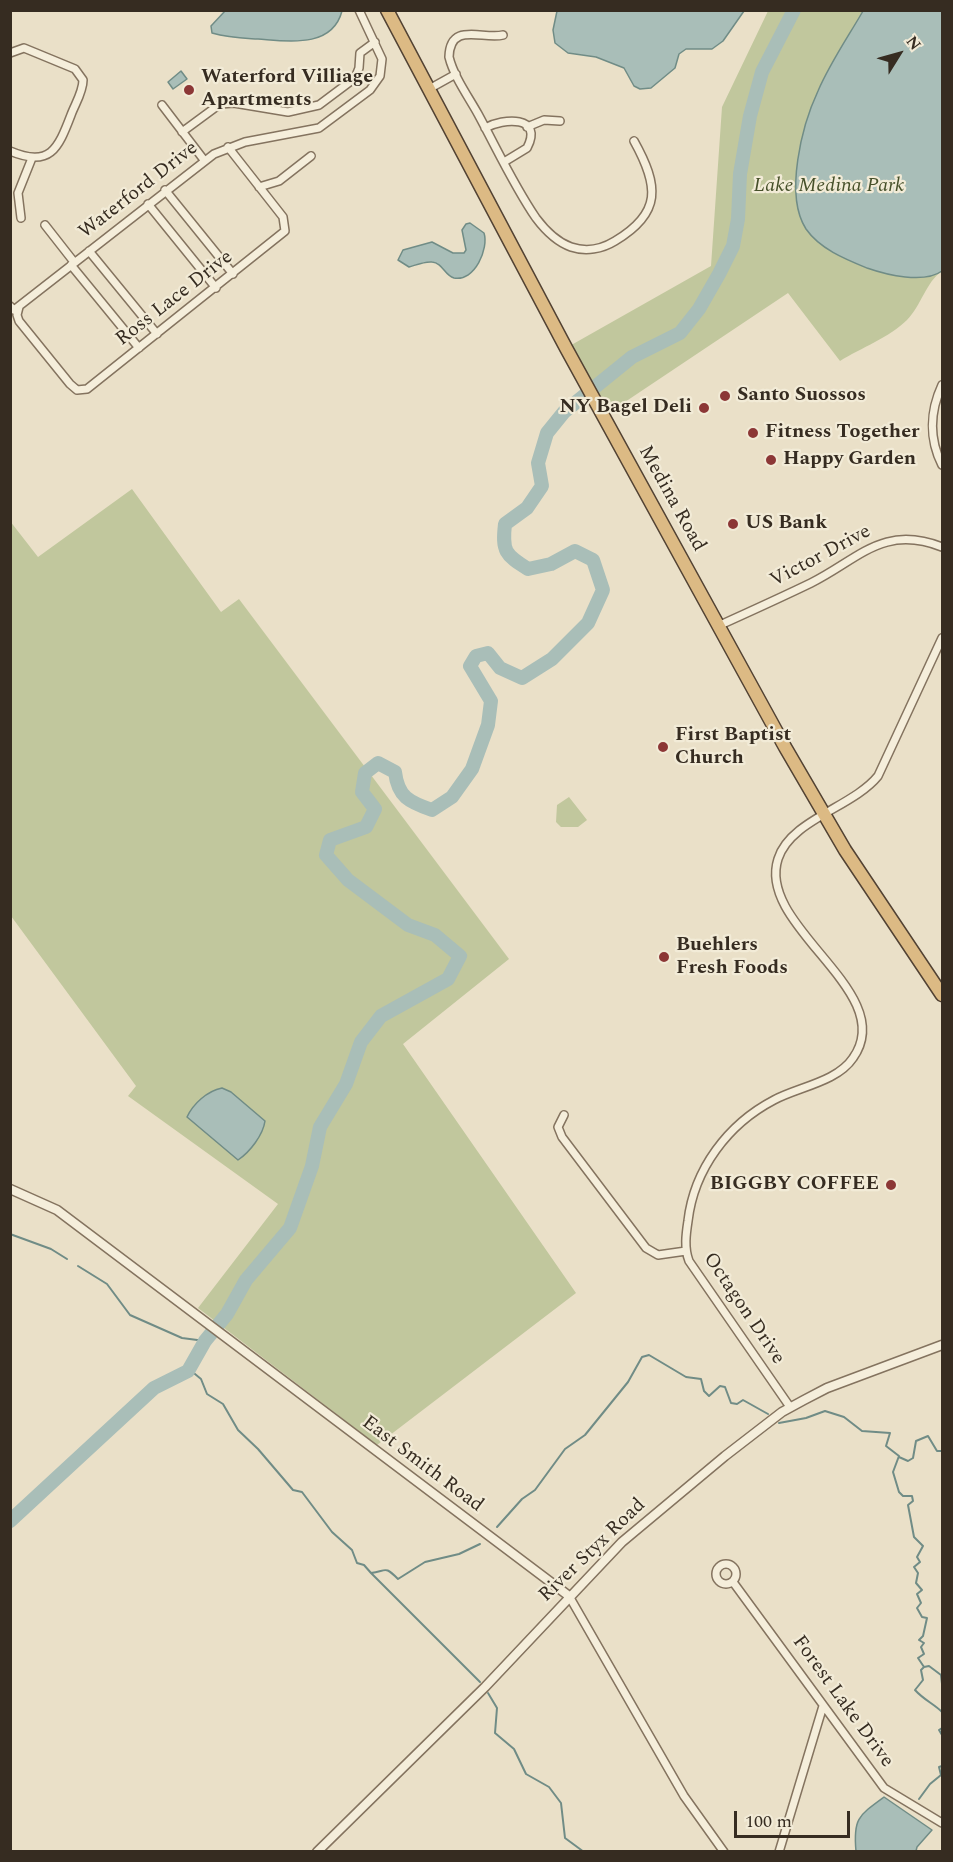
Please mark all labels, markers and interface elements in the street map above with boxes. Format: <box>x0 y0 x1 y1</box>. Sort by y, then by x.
north arrow <box>869 24 929 84</box>
text: N <box>900 31 927 56</box>
place label: Waterford Villiage Apartments <box>201 66 373 113</box>
marker: Waterford Villiage Apartments <box>182 83 196 97</box>
street label: Waterford Drive <box>75 137 203 245</box>
park label: Lake Medina Park <box>754 175 904 199</box>
street label: Ross Lace Drive <box>112 246 238 352</box>
place label: Santo Suossos <box>737 384 866 408</box>
marker: Santo Suossos <box>718 389 732 403</box>
place label: NY Bagel Deli <box>560 396 692 420</box>
marker: NY Bagel Deli <box>697 401 711 415</box>
place label: Fitness Together <box>765 421 920 445</box>
marker: Fitness Together <box>746 426 760 440</box>
street label: Medina Road <box>632 442 710 556</box>
place label: Happy Garden <box>783 448 916 472</box>
marker: Happy Garden <box>764 453 778 467</box>
place label: US Bank <box>745 512 827 536</box>
marker: US Bank <box>726 517 740 531</box>
street label: Victor Drive <box>767 520 875 594</box>
place label: First Baptist Church <box>675 724 791 771</box>
marker: First Baptist Church <box>656 740 670 754</box>
place label: Buehlers Fresh Foods <box>676 934 788 981</box>
marker: Buehlers Fresh Foods <box>657 950 671 964</box>
place label: BIGGBY COFFEE <box>710 1173 879 1197</box>
marker: BIGGBY COFFEE <box>884 1178 898 1192</box>
street label: Octagon Drive <box>697 1249 789 1369</box>
street label: East Smith Road <box>356 1411 488 1519</box>
street label: River Styx Road <box>535 1494 651 1608</box>
street label: Forest Lake Drive <box>786 1631 898 1773</box>
scale bar <box>737 1799 852 1837</box>
text: 100 m <box>745 1808 792 1835</box>

